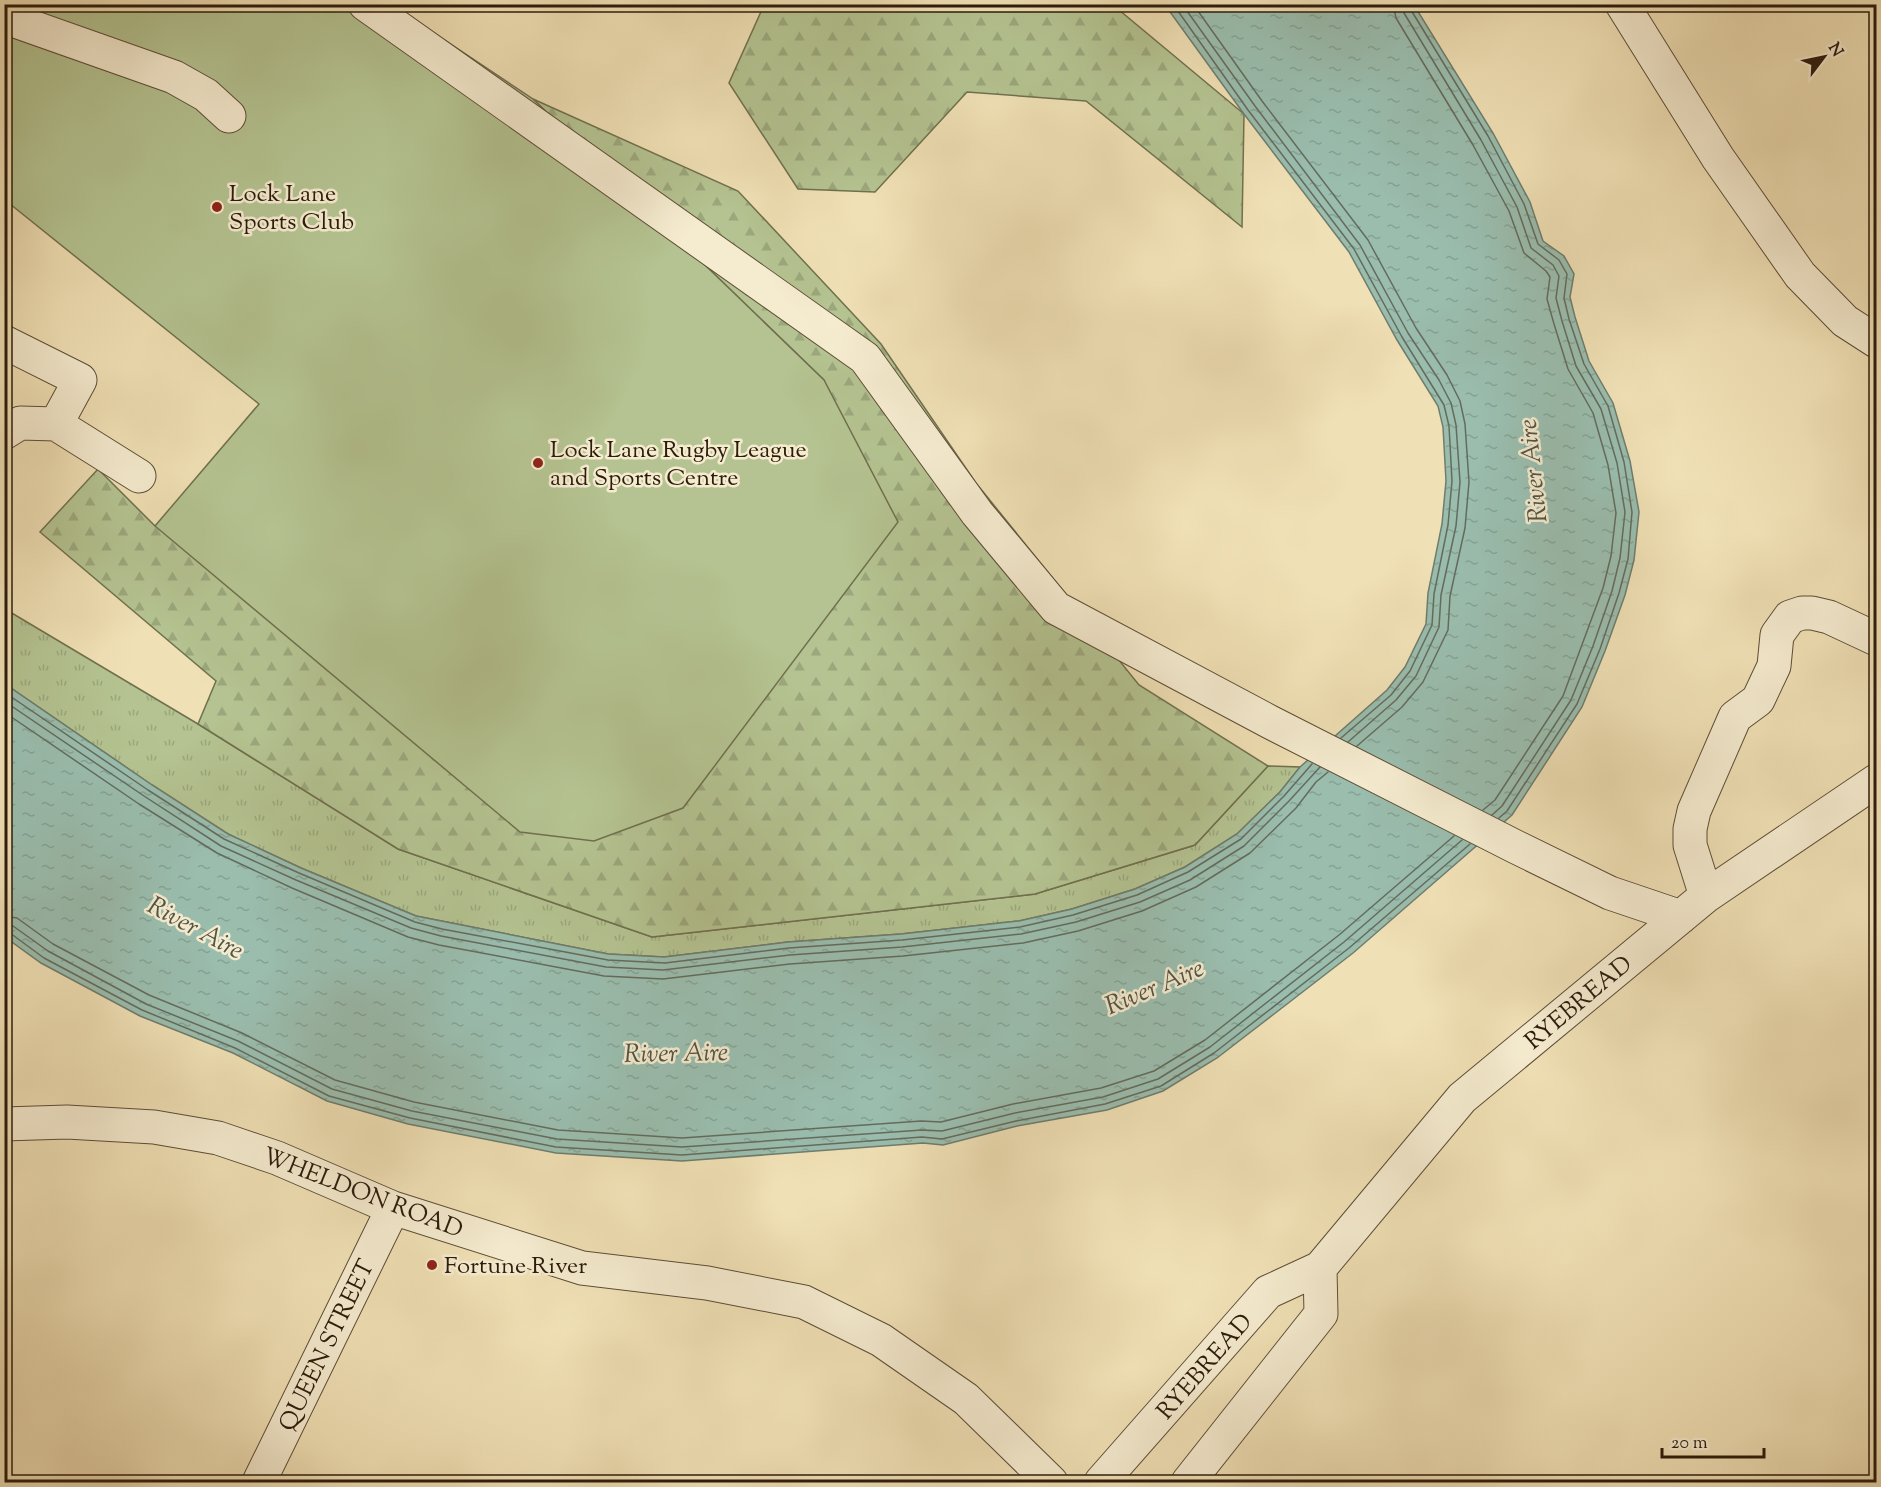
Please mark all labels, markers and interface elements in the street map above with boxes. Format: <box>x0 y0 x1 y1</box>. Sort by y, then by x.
north arrow <box>1794 27 1854 87</box>
text: N <box>1821 39 1848 62</box>
place label: Lock Lane Sports Club <box>229 178 354 240</box>
marker: Lock Lane Sports Club <box>210 200 224 214</box>
water label: River Aire <box>1511 417 1558 524</box>
place label: Lock Lane Rugby League and Sports Centre <box>550 434 807 496</box>
marker: Lock Lane Rugby League and Sports Centre <box>531 456 545 470</box>
water label: River Aire <box>140 888 250 970</box>
street label: RYEBREAD <box>1518 948 1640 1059</box>
water label: River Aire <box>1100 951 1210 1026</box>
water label: River Aire <box>624 1035 728 1074</box>
street label: WHELDON ROAD <box>257 1140 467 1248</box>
place label: Fortune River <box>444 1250 587 1284</box>
street label: QUEEN STREET <box>271 1254 384 1437</box>
marker: Fortune River <box>425 1258 439 1272</box>
street label: RYEBREAD <box>1150 1307 1261 1428</box>
scale bar <box>1662 1421 1764 1459</box>
text: 20 m <box>1671 1431 1708 1457</box>

